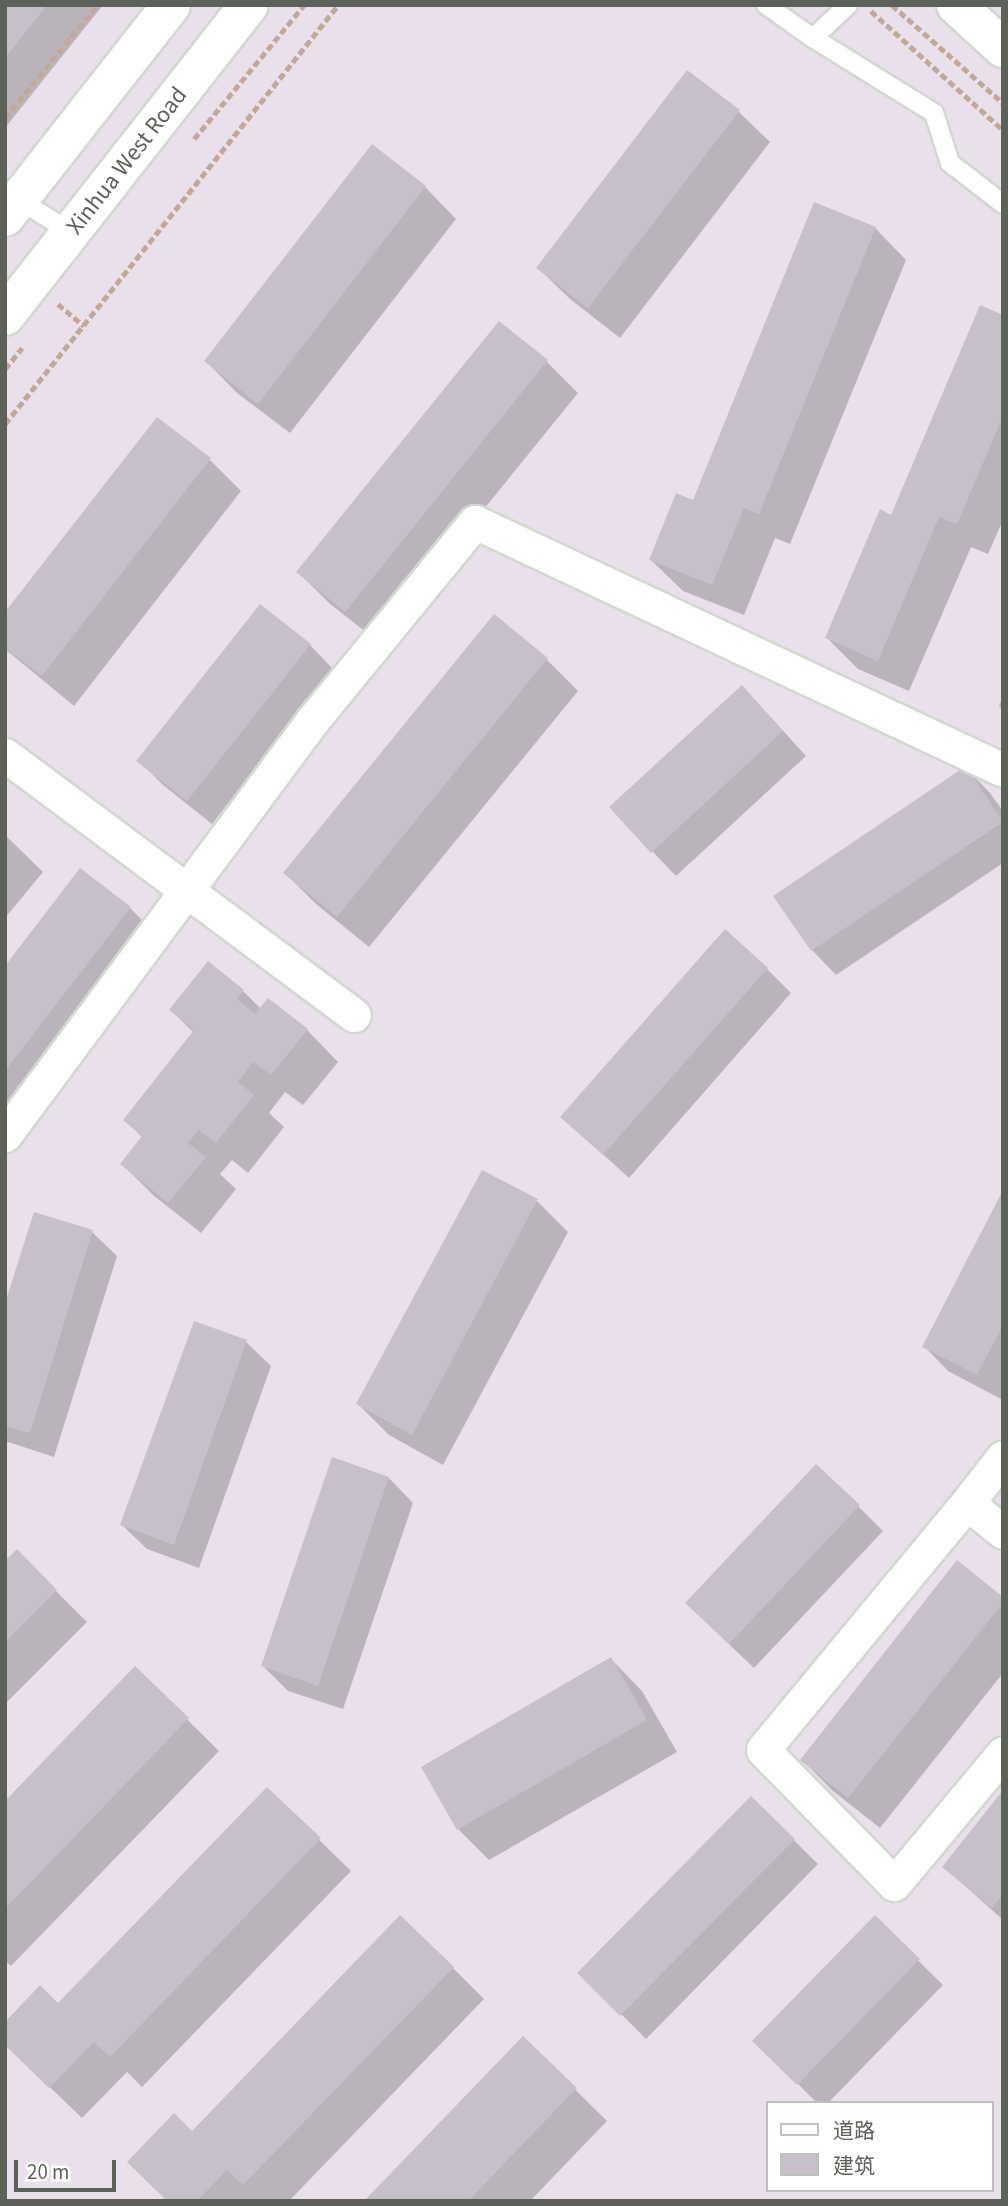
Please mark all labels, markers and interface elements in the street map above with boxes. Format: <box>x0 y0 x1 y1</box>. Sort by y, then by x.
street label: Xinhua West Road <box>61 82 193 240</box>
legend <box>766 2101 994 2192</box>
text: 道路 <box>833 2116 875 2146</box>
scale bar <box>18 2146 119 2190</box>
text: 建筑 <box>833 2151 875 2181</box>
text: 20 m <box>27 2157 69 2187</box>

